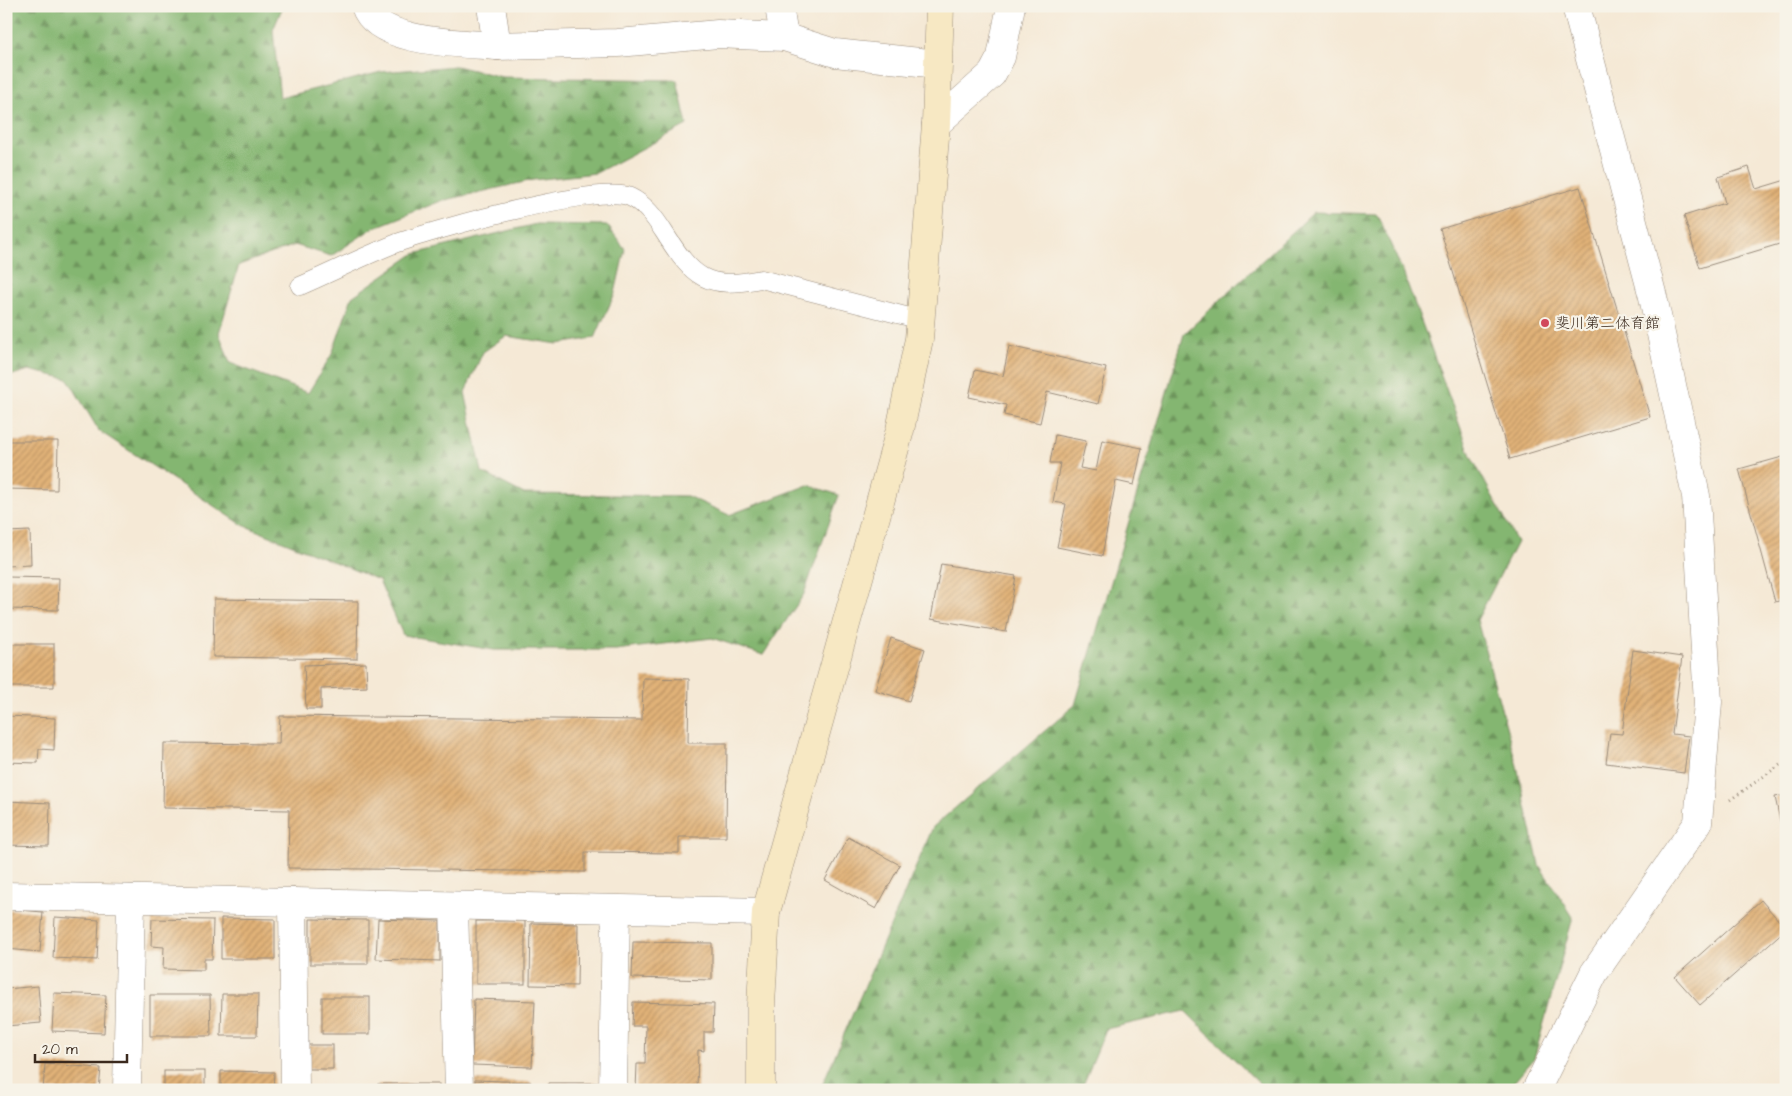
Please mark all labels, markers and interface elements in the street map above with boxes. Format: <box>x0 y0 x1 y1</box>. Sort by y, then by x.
place label: 斐川第二体育館 <box>1555 313 1660 334</box>
marker: 斐川第二体育館 <box>1539 317 1551 329</box>
scale bar <box>35 1031 128 1063</box>
text: 20 m <box>42 1039 78 1060</box>

